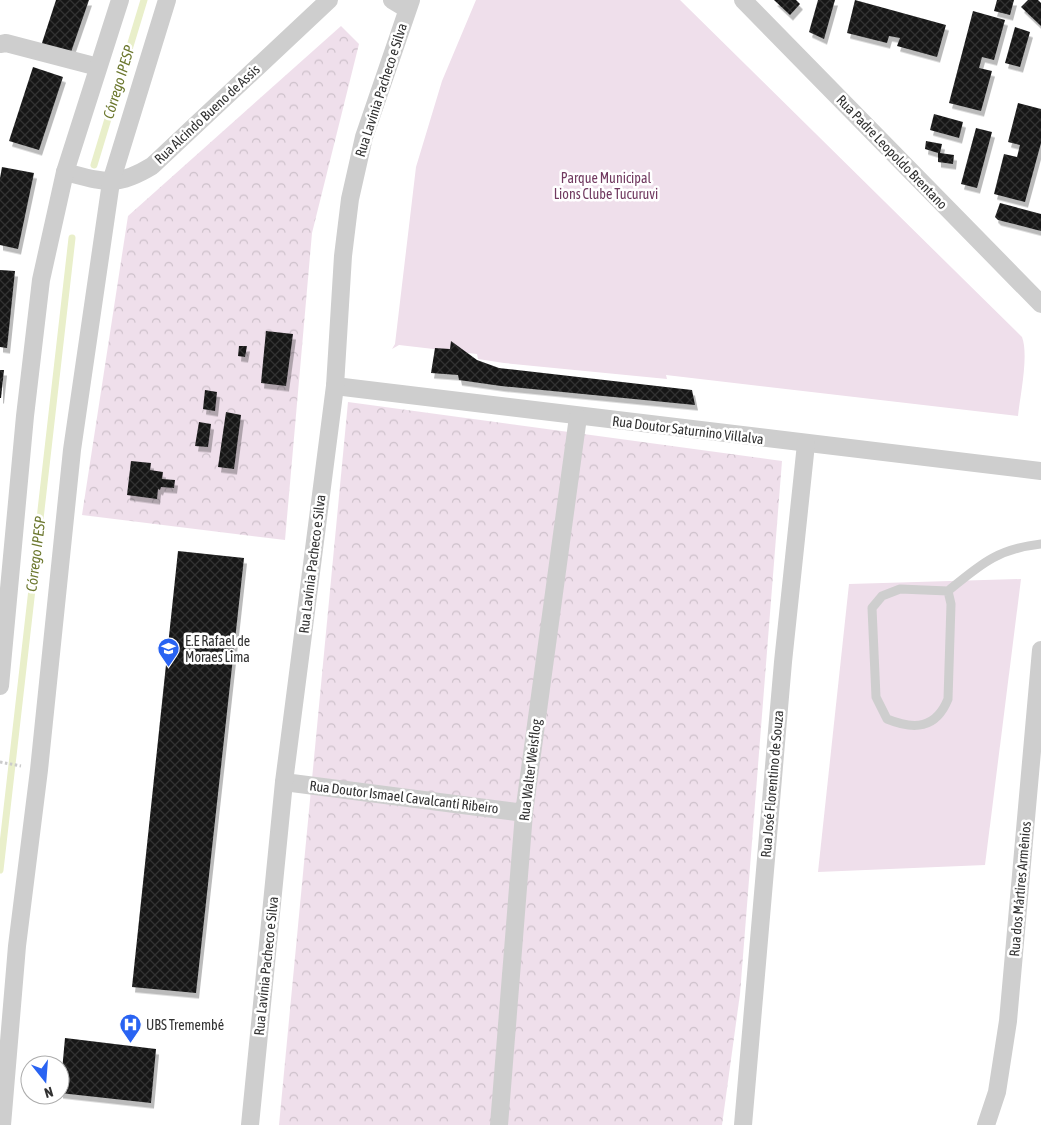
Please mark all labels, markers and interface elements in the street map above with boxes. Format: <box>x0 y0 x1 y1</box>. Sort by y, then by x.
street label: Rua Lavínia Pacheco e Silva <box>352 21 410 159</box>
water label: Córrego IPESP <box>99 43 138 121</box>
street label: Rua Alcindo Bueno de Assis <box>151 61 263 167</box>
street label: Rua Padre Leopoldo Brentano <box>833 92 951 212</box>
park label: Parque Municipal Lions Clube Tucuruvi <box>554 170 658 202</box>
street label: Rua Doutor Saturnino Villalva <box>611 413 765 447</box>
street label: Rua Lavínia Pacheco e Silva <box>296 494 328 634</box>
water label: Córrego IPESP <box>22 515 49 593</box>
place label: E.E Rafael de Moraes Lima <box>185 633 250 665</box>
school or university icon: E.E Rafael de Moraes Lima <box>157 637 181 668</box>
street label: Rua José Florentino de Souza <box>758 710 786 858</box>
street label: Rua Walter Weisflog <box>516 718 544 822</box>
street label: Rua Doutor Ismael Cavalcanti Ribeiro <box>309 777 499 817</box>
street label: Rua dos Mártires Armênios <box>1006 821 1034 957</box>
street label: Rua Lavínia Pacheco e Silva <box>251 896 281 1036</box>
hospital icon: UBS Tremembé <box>118 1013 142 1044</box>
place label: UBS Tremembé <box>146 1017 224 1033</box>
north arrow <box>20 1055 70 1105</box>
text: N <box>43 1084 55 1101</box>

